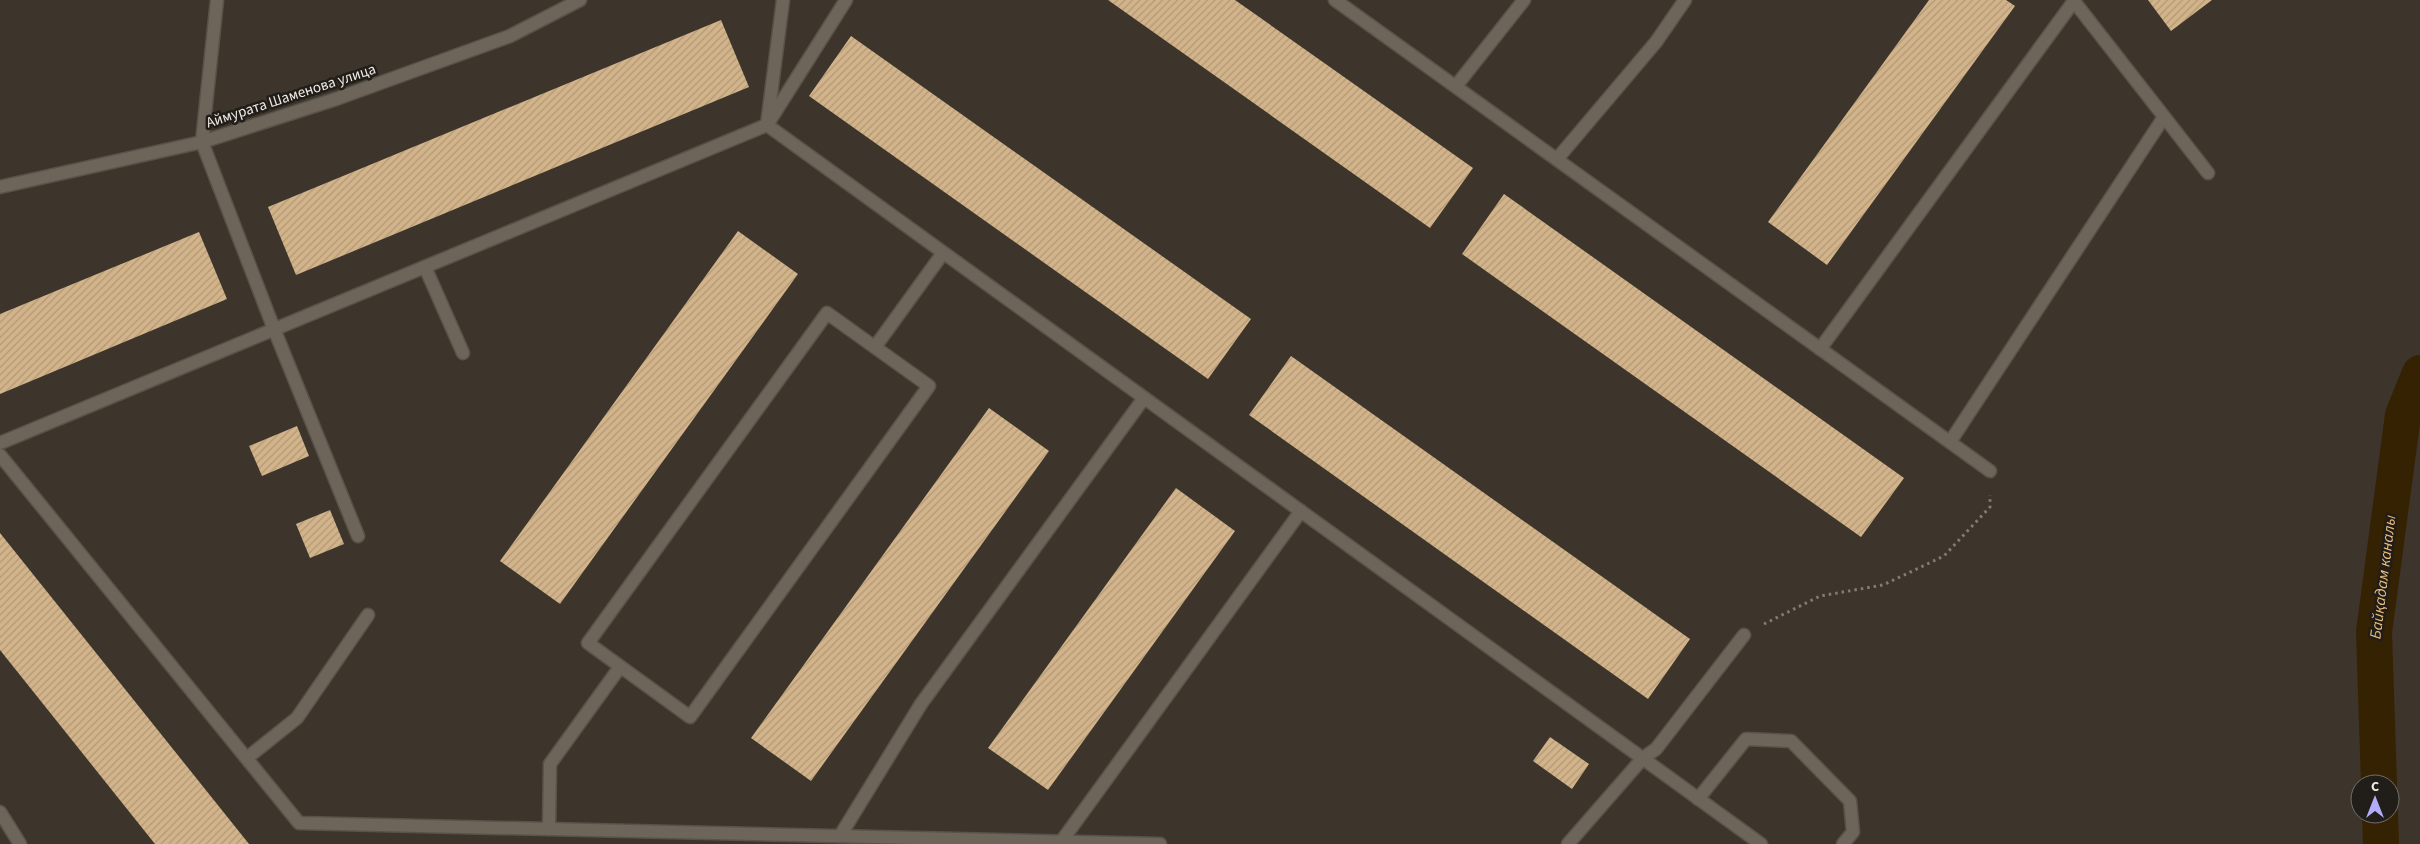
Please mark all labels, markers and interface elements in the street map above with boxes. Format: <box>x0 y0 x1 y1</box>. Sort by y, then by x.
street label: Аймурата Шаменова улица <box>203 59 379 133</box>
water label: Байқадам каналы <box>2364 513 2402 640</box>
north arrow <box>2350 774 2400 824</box>
text: С <box>2371 777 2379 797</box>

